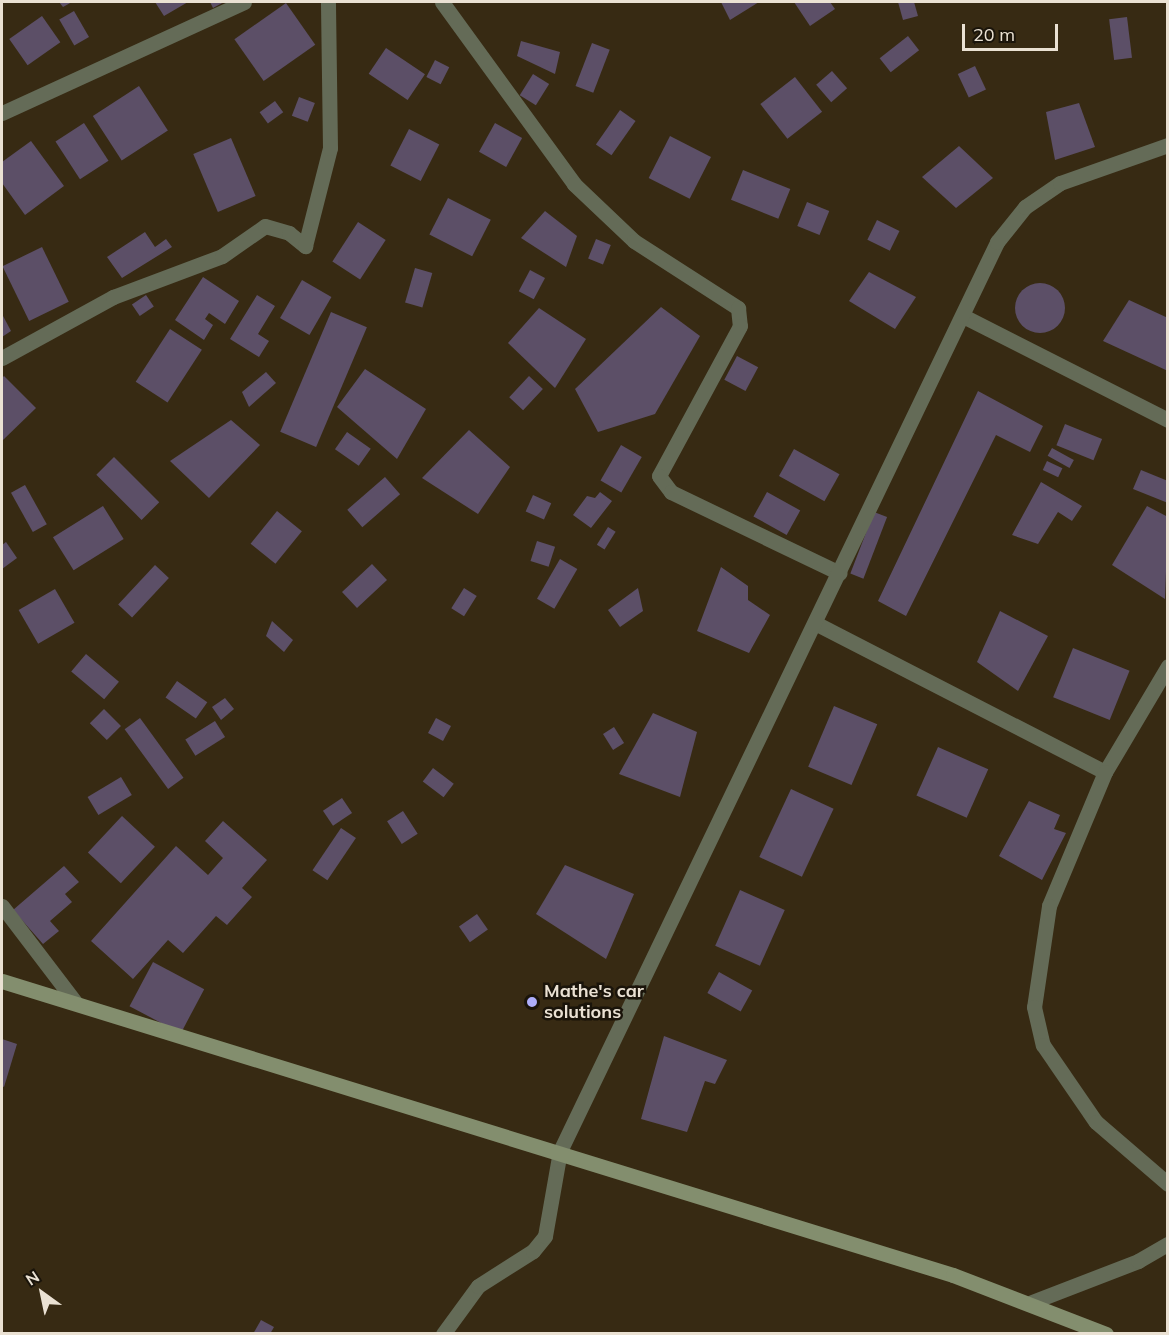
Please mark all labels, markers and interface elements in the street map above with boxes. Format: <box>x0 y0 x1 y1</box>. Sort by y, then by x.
scale bar <box>965 12 1061 50</box>
text: 20 m <box>973 23 1015 46</box>
place label: Mathe's car solutions <box>544 981 644 1024</box>
marker: Mathe's car solutions <box>525 995 539 1009</box>
north arrow <box>12 1263 72 1323</box>
text: N <box>22 1266 43 1290</box>

